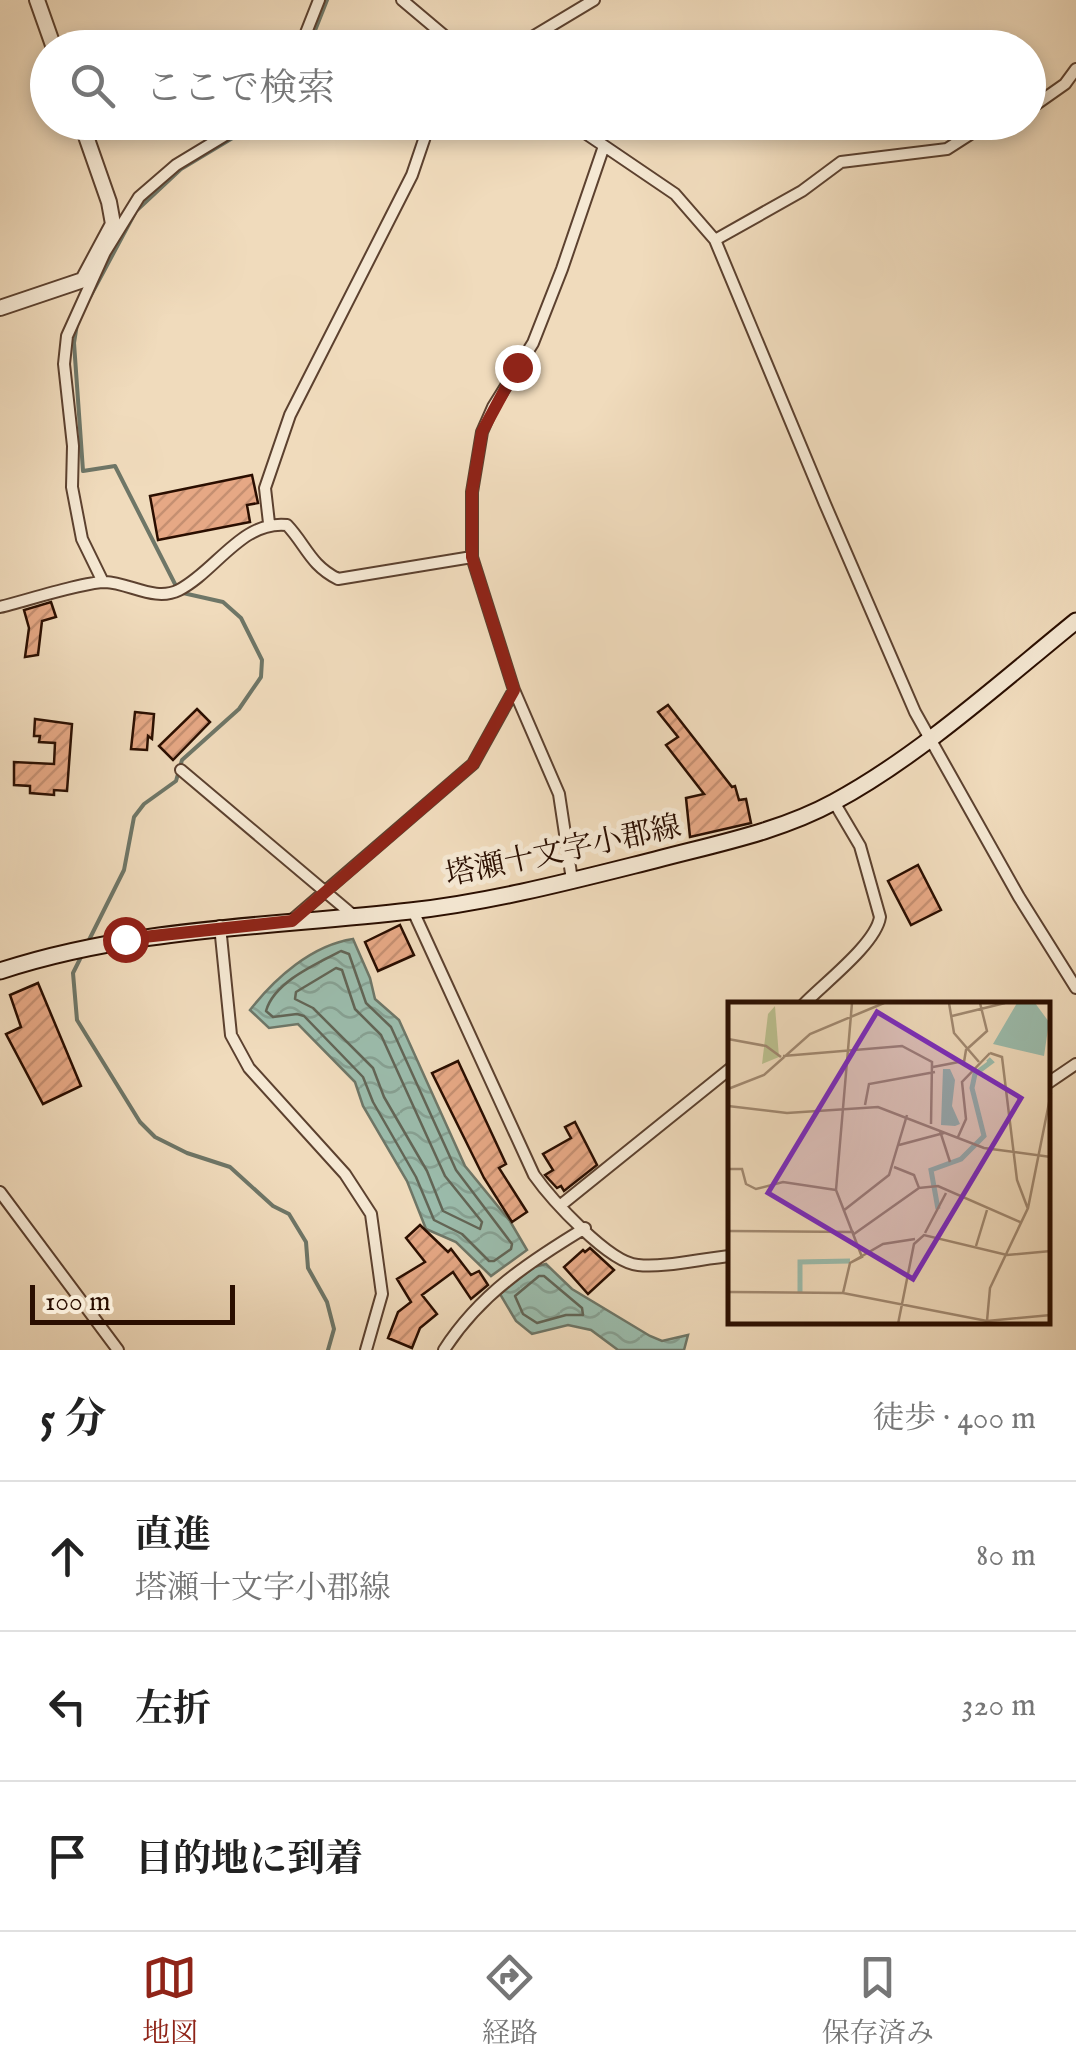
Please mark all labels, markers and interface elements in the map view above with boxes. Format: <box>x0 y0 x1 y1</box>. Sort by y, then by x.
search box <box>30 30 1046 140</box>
icon: search <box>65 58 120 113</box>
text: ここで検索 <box>145 66 335 114</box>
route end <box>495 345 541 391</box>
street label: 塔瀬十文字小郡線 <box>442 808 685 895</box>
route start <box>103 917 149 963</box>
inset map <box>728 1002 1051 1325</box>
scale bar <box>30 1280 235 1324</box>
text: 100 m <box>45 1285 111 1320</box>
text: 5 分 <box>40 1394 106 1447</box>
text: 徒歩 · 400 m <box>872 1399 1036 1440</box>
text: 直進 <box>135 1513 211 1561</box>
icon: ahead <box>40 1529 95 1584</box>
text: 80 m <box>976 1536 1036 1577</box>
text: 塔瀬十文字小郡線 <box>135 1569 391 1610</box>
icon: left <box>40 1679 95 1734</box>
text: 320 m <box>962 1686 1036 1727</box>
text: 左折 <box>135 1687 211 1735</box>
icon: arrive <box>40 1829 95 1884</box>
text: 目的地に到着 <box>135 1837 363 1885</box>
tab: 地図 <box>142 1950 198 2052</box>
tab: 経路 <box>482 1950 538 2052</box>
tab: 保存済み <box>822 1950 934 2052</box>

